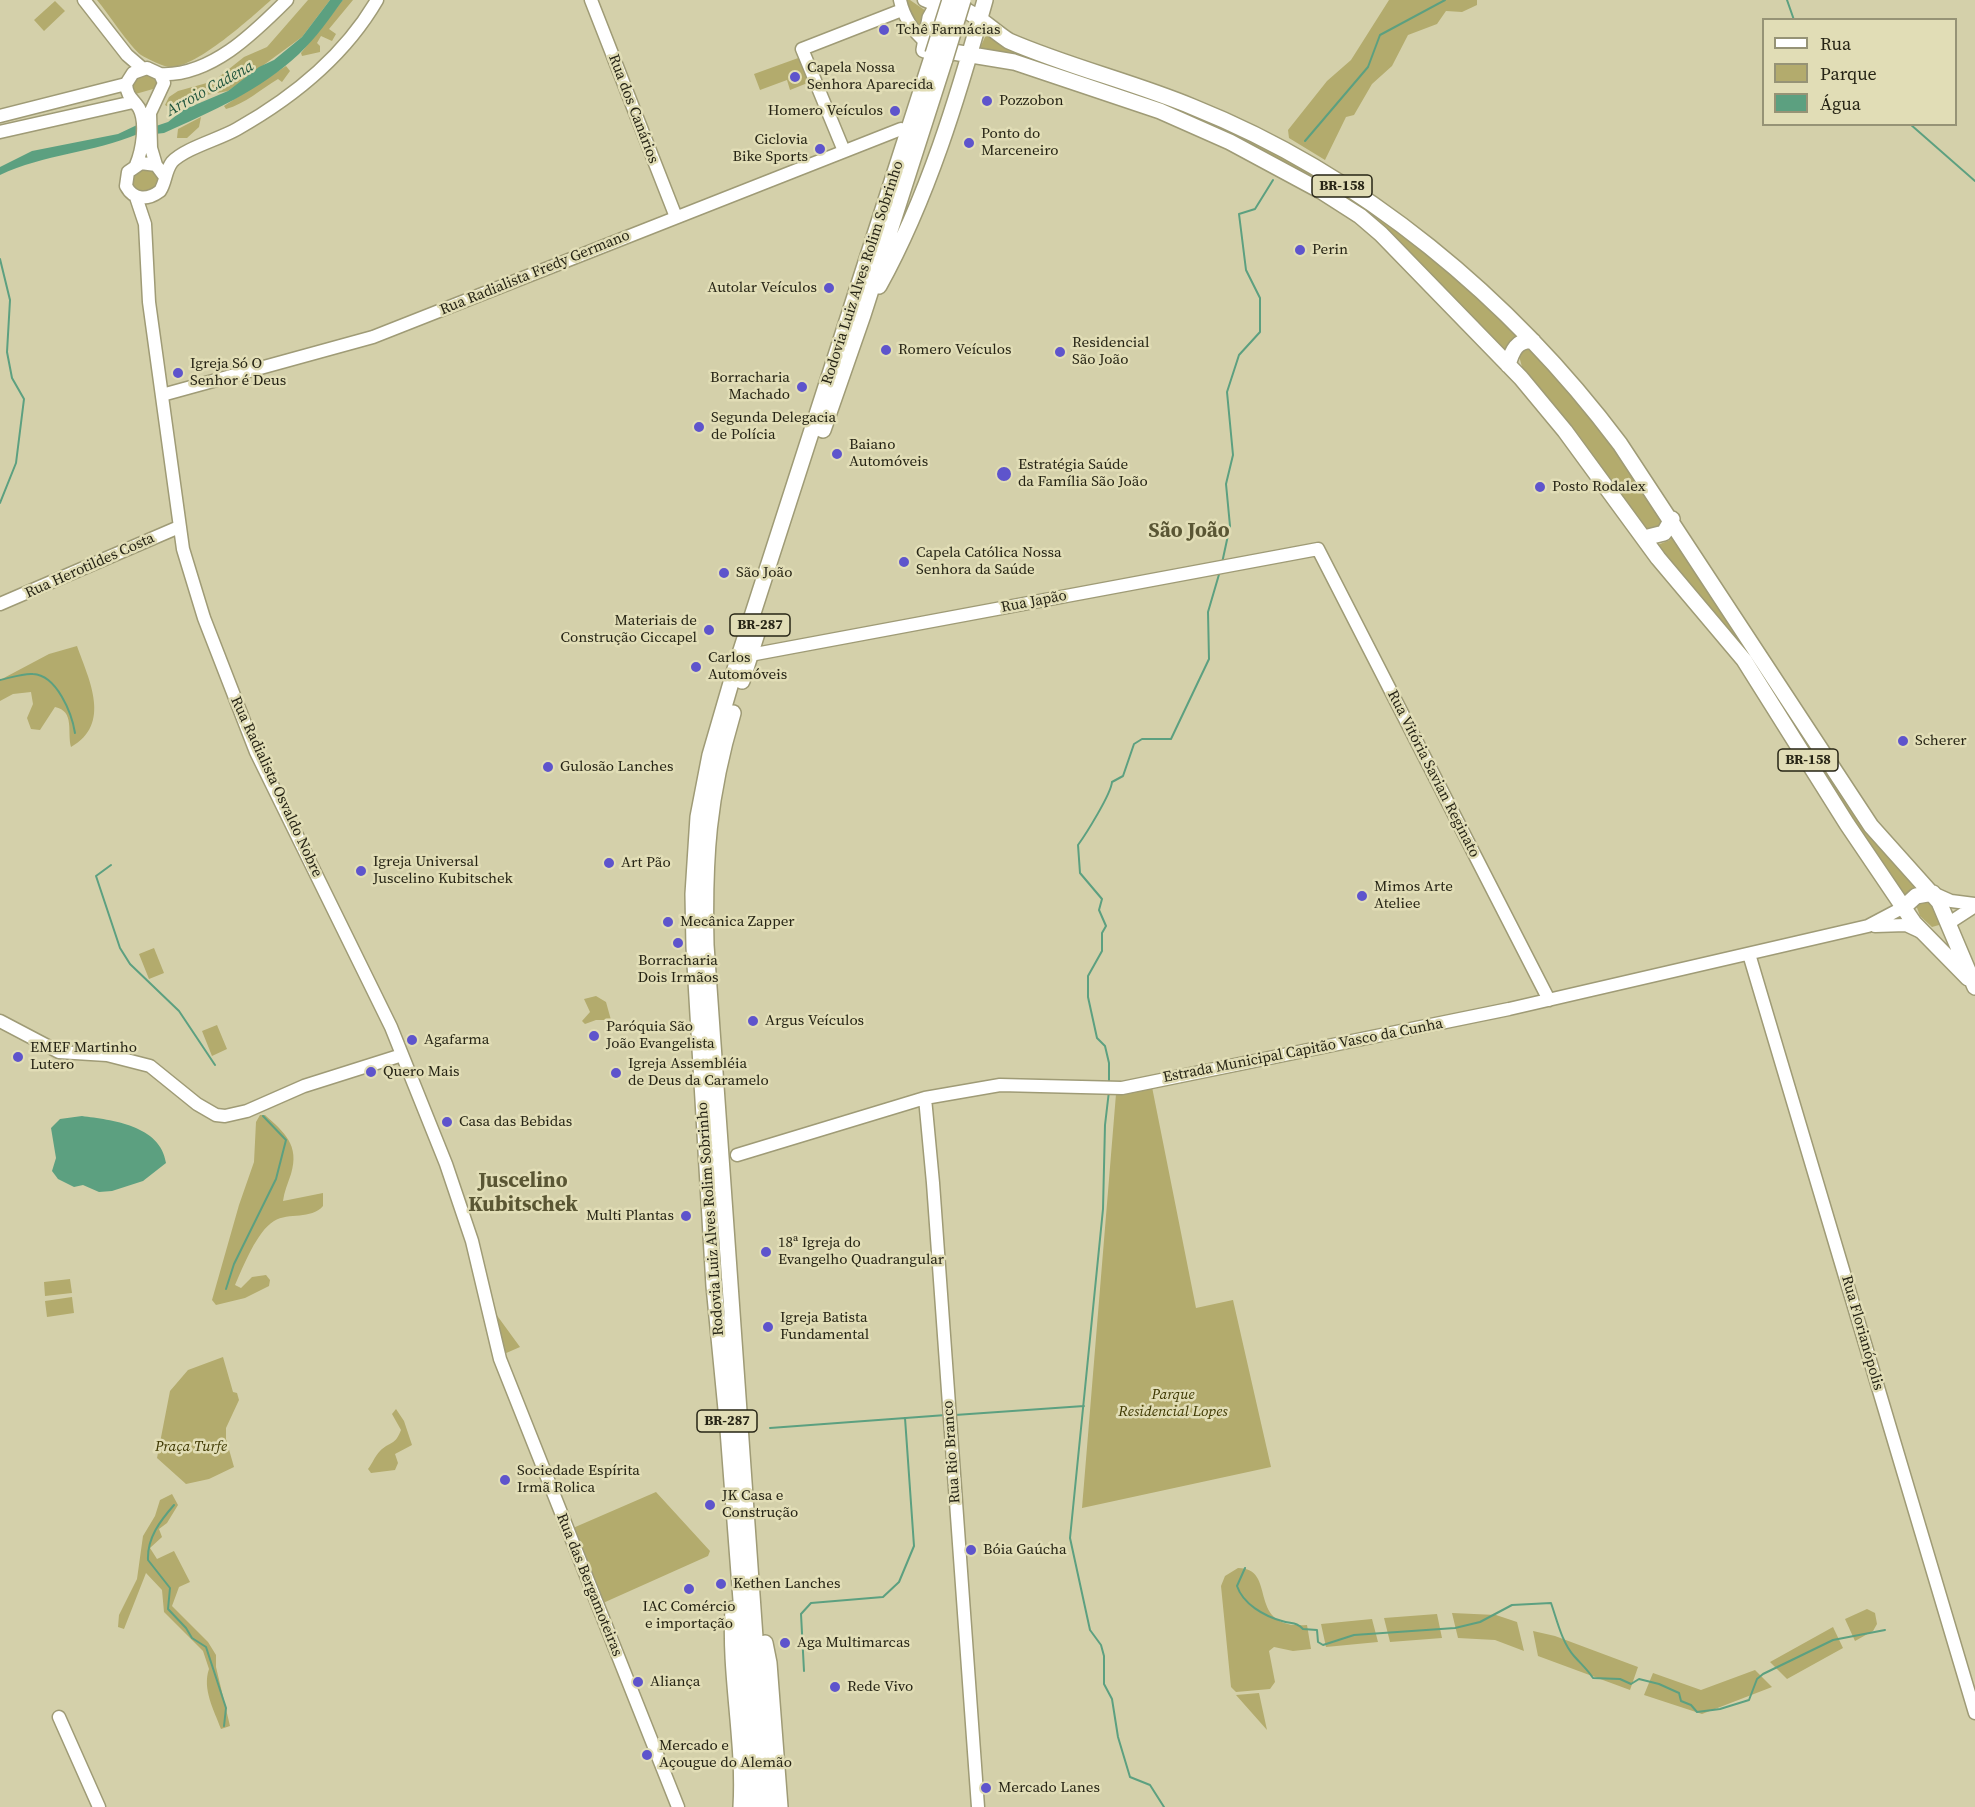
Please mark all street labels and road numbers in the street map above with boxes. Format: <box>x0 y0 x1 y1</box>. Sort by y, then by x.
street label: Rua dos Canários <box>604 52 662 166</box>
street label: Rodovia Luiz Alves Rolim Sobrinho <box>818 159 908 387</box>
road number: BR-158 <box>1312 175 1372 197</box>
street label: Rua Radialista Fredy Germano <box>437 227 633 319</box>
street label: Rua Herotildes Costa <box>23 529 157 603</box>
street label: Rua Japão <box>1000 587 1068 617</box>
road number: BR-287 <box>730 614 790 636</box>
street label: Rua Vitória Savian Reginato <box>1383 687 1483 861</box>
street label: Rua Radialista Osvaldo Nobre <box>226 694 326 880</box>
road number: BR-158 <box>1778 749 1838 771</box>
street label: Estrada Municipal Capitão Vasco da Cunha <box>1161 1015 1445 1087</box>
street label: Rodovia Luiz Alves Rolim Sobrinho <box>694 1101 728 1337</box>
street label: Rua Florianópolis <box>1837 1273 1887 1393</box>
street label: Rua Rio Branco <box>939 1400 965 1504</box>
road number: BR-287 <box>697 1410 757 1432</box>
street label: Rua das Bergamoteiras <box>552 1511 626 1659</box>

